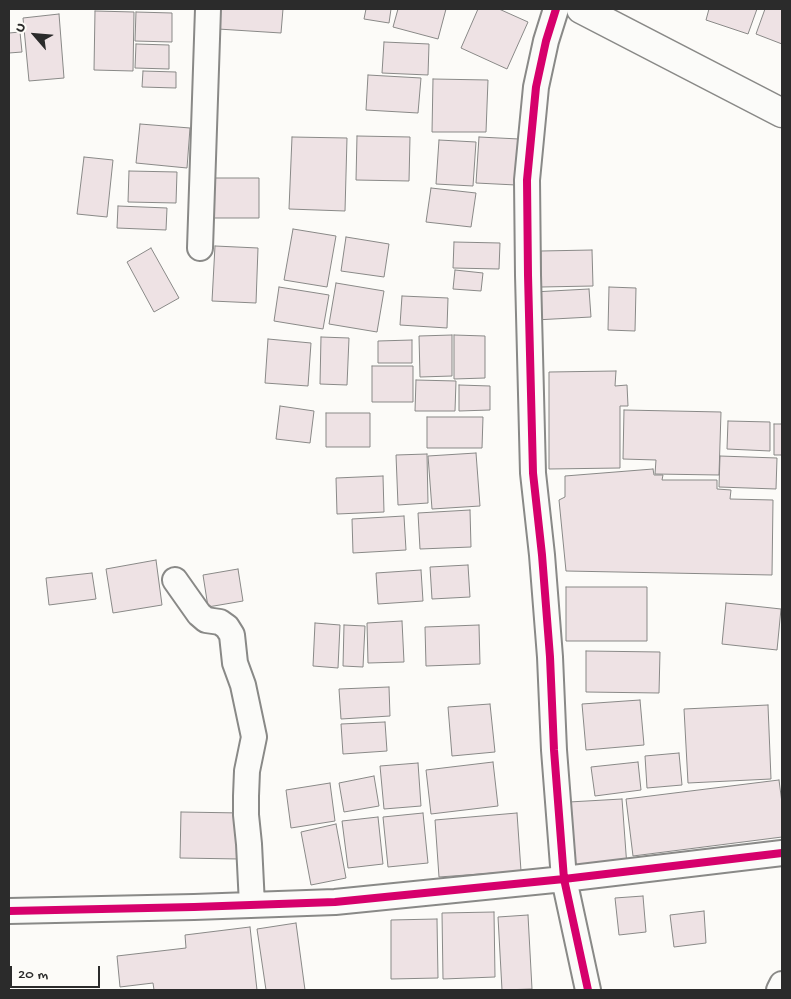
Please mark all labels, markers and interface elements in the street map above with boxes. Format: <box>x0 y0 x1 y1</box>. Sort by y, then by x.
north arrow <box>10 10 60 60</box>
text: U <box>12 20 31 35</box>
scale bar <box>12 956 102 988</box>
text: 20 m <box>18 966 48 984</box>

